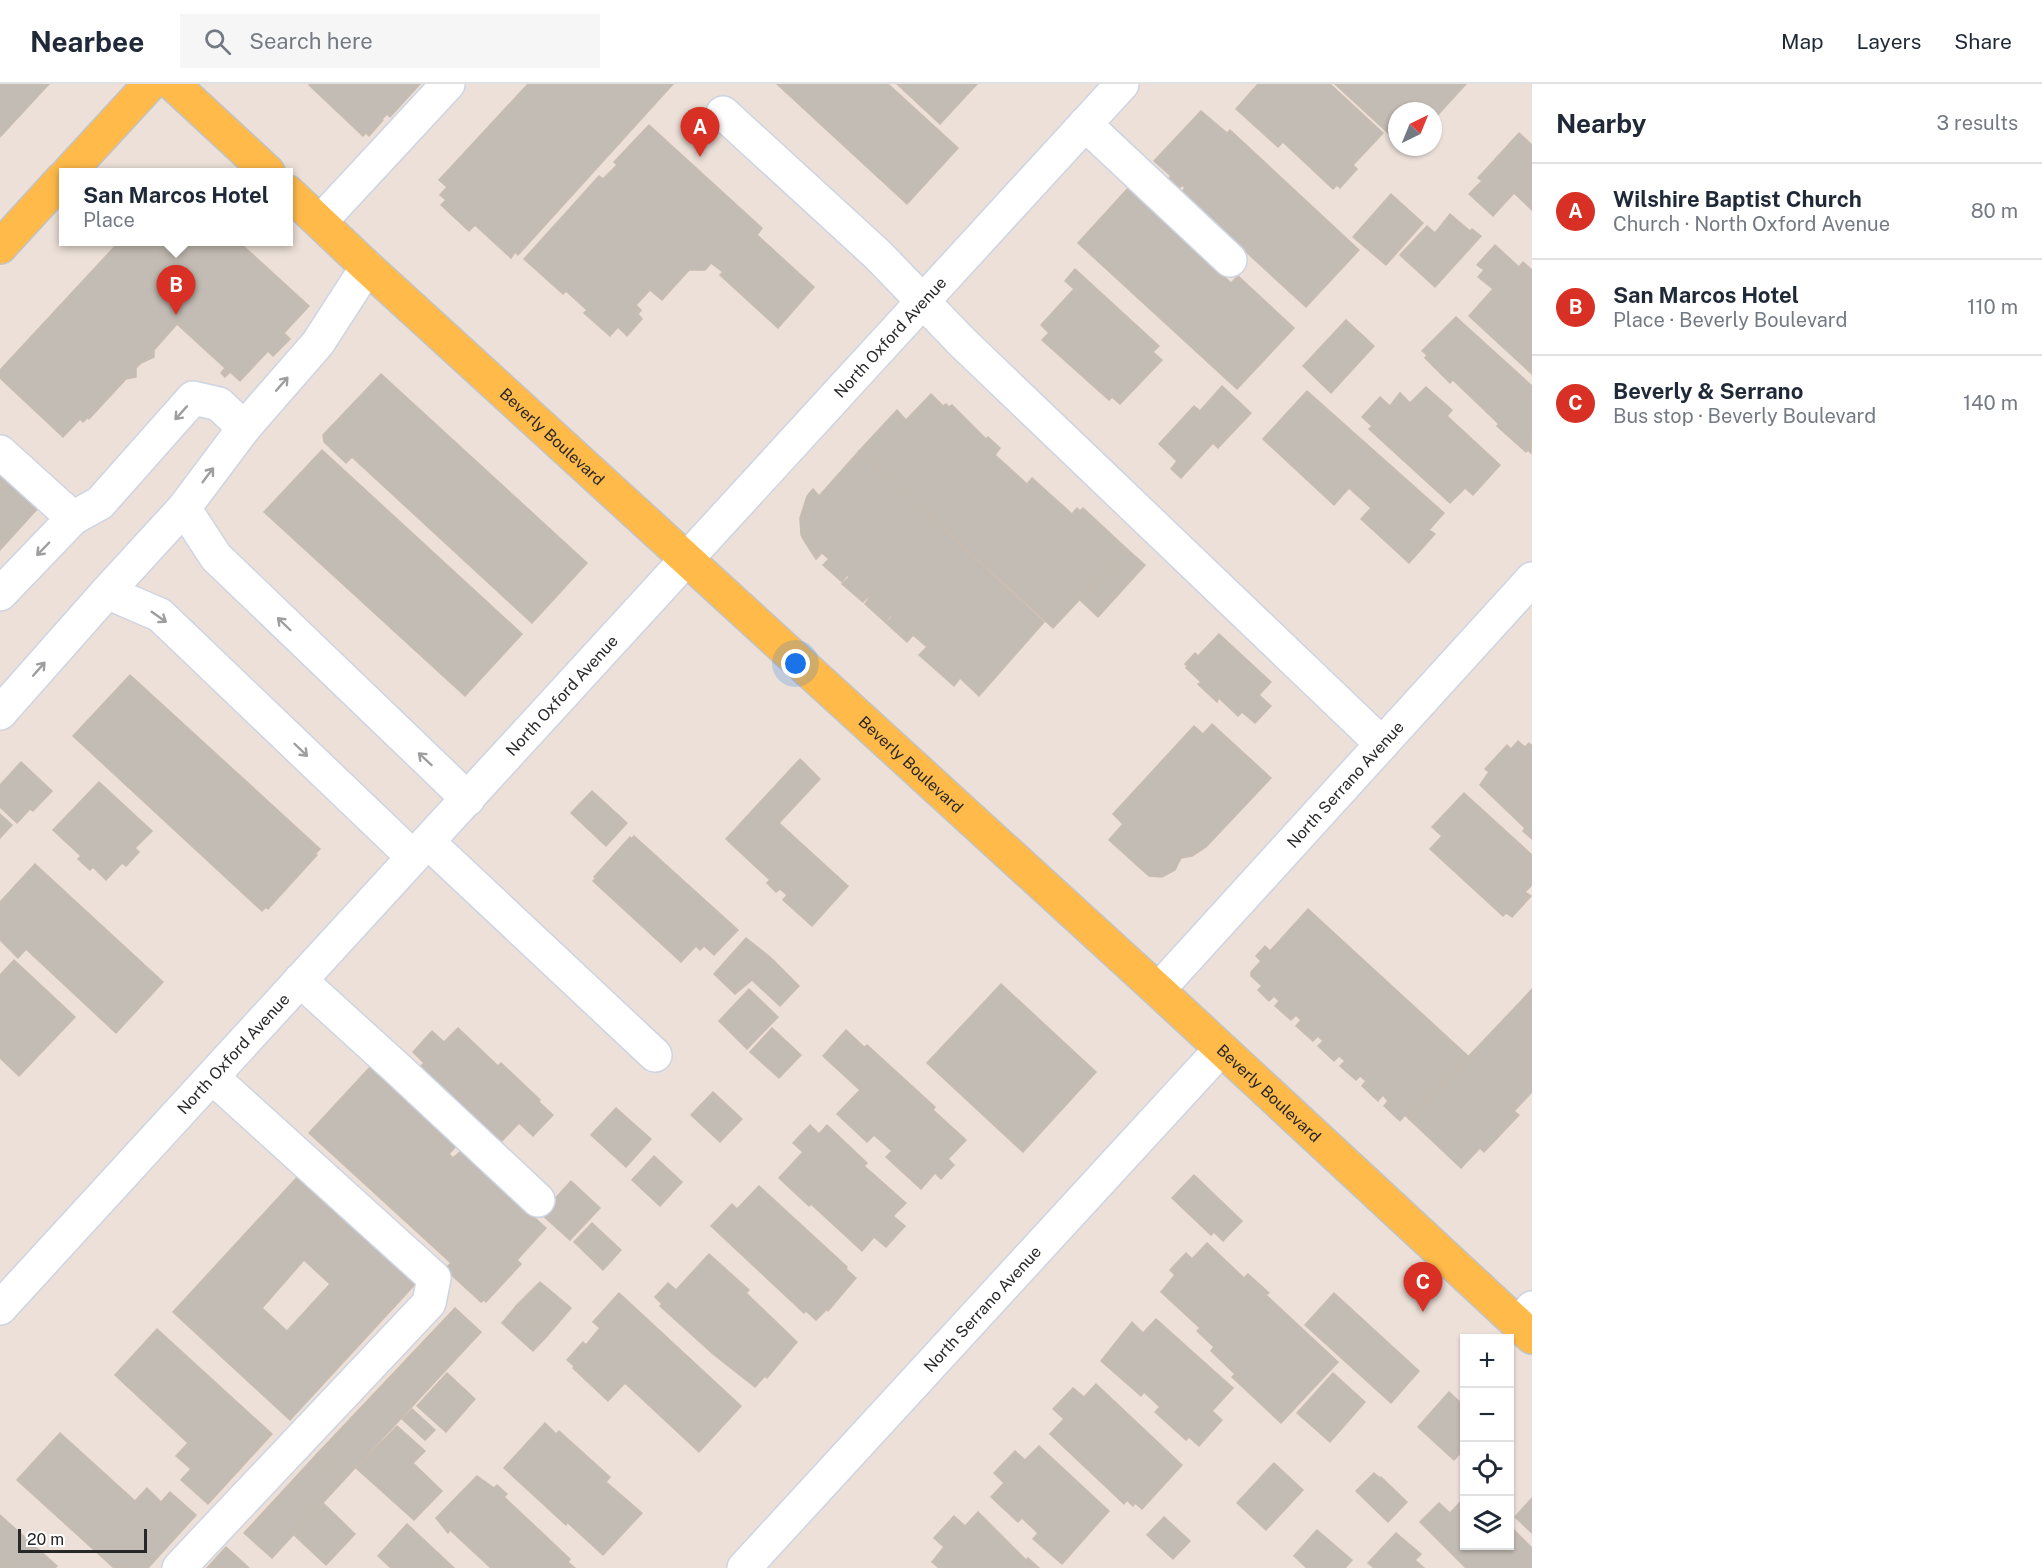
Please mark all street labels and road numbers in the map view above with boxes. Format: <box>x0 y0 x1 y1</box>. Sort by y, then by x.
street label: North Oxford Avenue <box>830 273 950 402</box>
street label: Beverly Boulevard <box>496 384 608 489</box>
street label: North Oxford Avenue <box>502 632 622 760</box>
street label: Beverly Boulevard <box>854 712 967 817</box>
street label: North Serrano Avenue <box>1283 718 1408 852</box>
street label: North Oxford Avenue <box>173 990 293 1118</box>
street label: Beverly Boulevard <box>1213 1041 1325 1146</box>
street label: North Serrano Avenue <box>920 1242 1045 1376</box>

